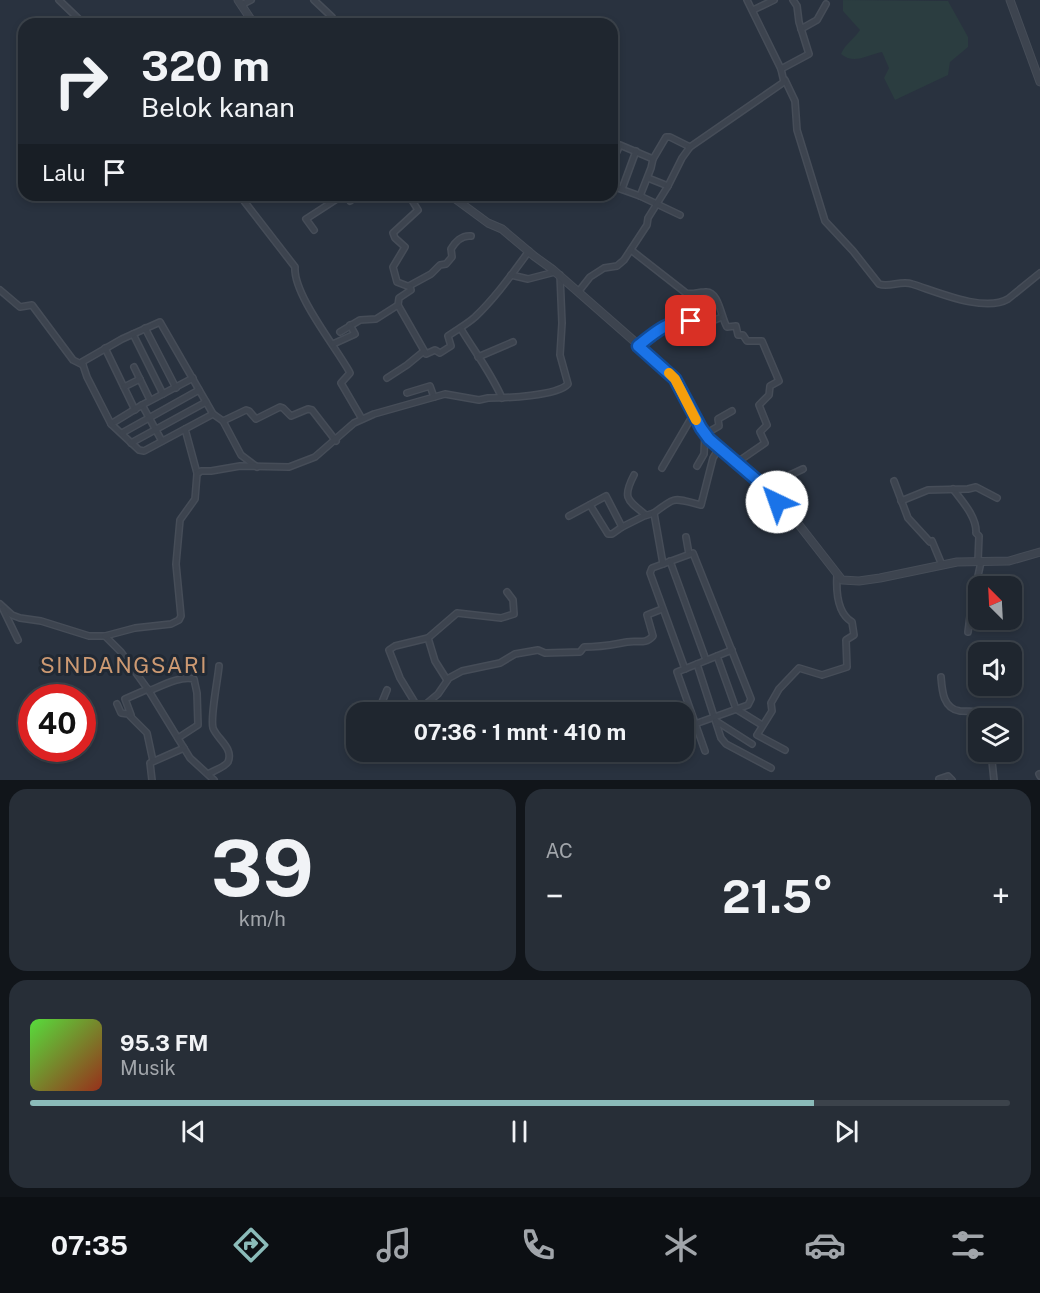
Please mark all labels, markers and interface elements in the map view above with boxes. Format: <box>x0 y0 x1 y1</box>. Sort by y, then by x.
text: 320 m <box>141 41 270 90</box>
icon: right <box>42 42 120 120</box>
text: Belok kanan <box>141 91 295 123</box>
icon: arrive <box>98 156 131 189</box>
text: Lalu <box>42 160 86 186</box>
pin <box>665 295 716 346</box>
icon: arrive <box>674 304 707 337</box>
position arrow <box>745 470 809 534</box>
north arrow <box>968 576 1022 630</box>
map controls <box>968 576 1022 762</box>
button: sound <box>968 642 1022 696</box>
district label: SINDANGSARI <box>40 652 208 678</box>
speed limit sign: 40 <box>18 684 96 762</box>
button: layers <box>968 708 1022 762</box>
text: 07:36 · 1 mnt · 410 m <box>414 719 626 745</box>
text: 39 <box>211 822 314 914</box>
text: AC <box>546 839 573 863</box>
text: 21.5° <box>722 870 834 923</box>
text: − <box>546 877 564 915</box>
text: + <box>992 877 1010 915</box>
text: km/h <box>239 907 286 931</box>
text: 95.3 FM <box>120 1030 209 1056</box>
text: Musik <box>120 1056 176 1080</box>
icon: previous <box>177 1115 210 1148</box>
icon: pause <box>503 1115 536 1148</box>
icon: next <box>830 1115 863 1148</box>
icon: directions <box>230 1224 272 1266</box>
icon: music <box>373 1224 415 1266</box>
icon: phone <box>517 1224 559 1266</box>
icon: climate <box>660 1224 702 1266</box>
icon: car <box>804 1224 846 1266</box>
icon: filters <box>947 1224 989 1266</box>
text: 07:35 <box>51 1229 128 1261</box>

